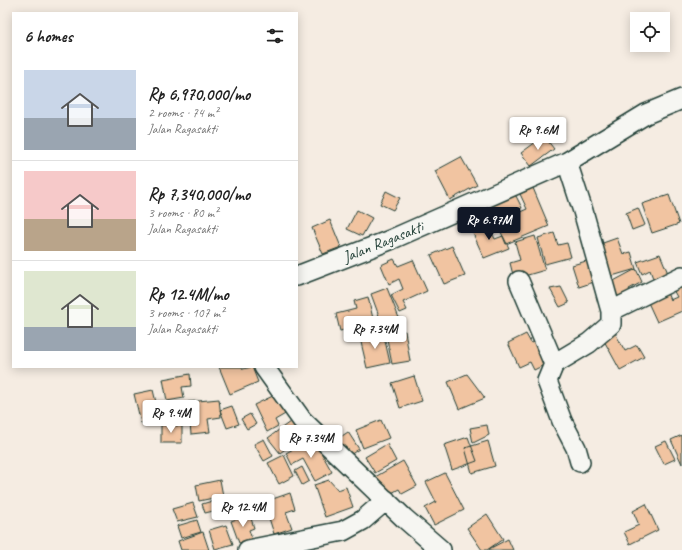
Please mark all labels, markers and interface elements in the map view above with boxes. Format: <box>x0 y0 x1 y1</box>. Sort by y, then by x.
map controls <box>630 12 670 52</box>
button: locate <box>630 12 670 52</box>
icon: filters <box>264 25 286 47</box>
text: 6 homes <box>24 26 72 47</box>
text: Rp 6,970,000/mo <box>148 84 250 105</box>
icon: home <box>56 86 104 134</box>
text: 2 rooms · 74 m² <box>148 105 218 121</box>
pin: Rp 9.6M <box>501 117 575 151</box>
text: Jalan Ragasakti <box>148 121 217 137</box>
text: Rp 9.6M <box>518 122 558 138</box>
text: Rp 7,340,000/mo <box>148 184 250 205</box>
icon: home <box>56 187 104 235</box>
text: 3 rooms · 80 m² <box>148 205 218 221</box>
pin: Rp 6.97M <box>448 207 530 241</box>
text: Rp 6.97M <box>466 212 512 228</box>
street label: Jalan Ragasakti <box>339 216 428 268</box>
text: Jalan Ragasakti <box>148 221 217 237</box>
text: Rp 12.4M/mo <box>148 284 229 305</box>
icon: home <box>56 287 104 335</box>
text: 3 rooms · 107 m² <box>148 305 224 321</box>
pin: Rp 7.34M <box>334 316 416 350</box>
text: Jalan Ragasakti <box>148 321 217 337</box>
text: Rp 7.34M <box>353 321 397 337</box>
pin: Rp 9.4M <box>134 400 208 434</box>
text: Rp 9.4M <box>152 405 191 421</box>
pin: Rp 7.34M <box>270 425 352 459</box>
text: Rp 7.34M <box>289 430 333 446</box>
pin: Rp 12.4M <box>202 494 284 528</box>
text: Rp 12.4M <box>221 499 266 515</box>

